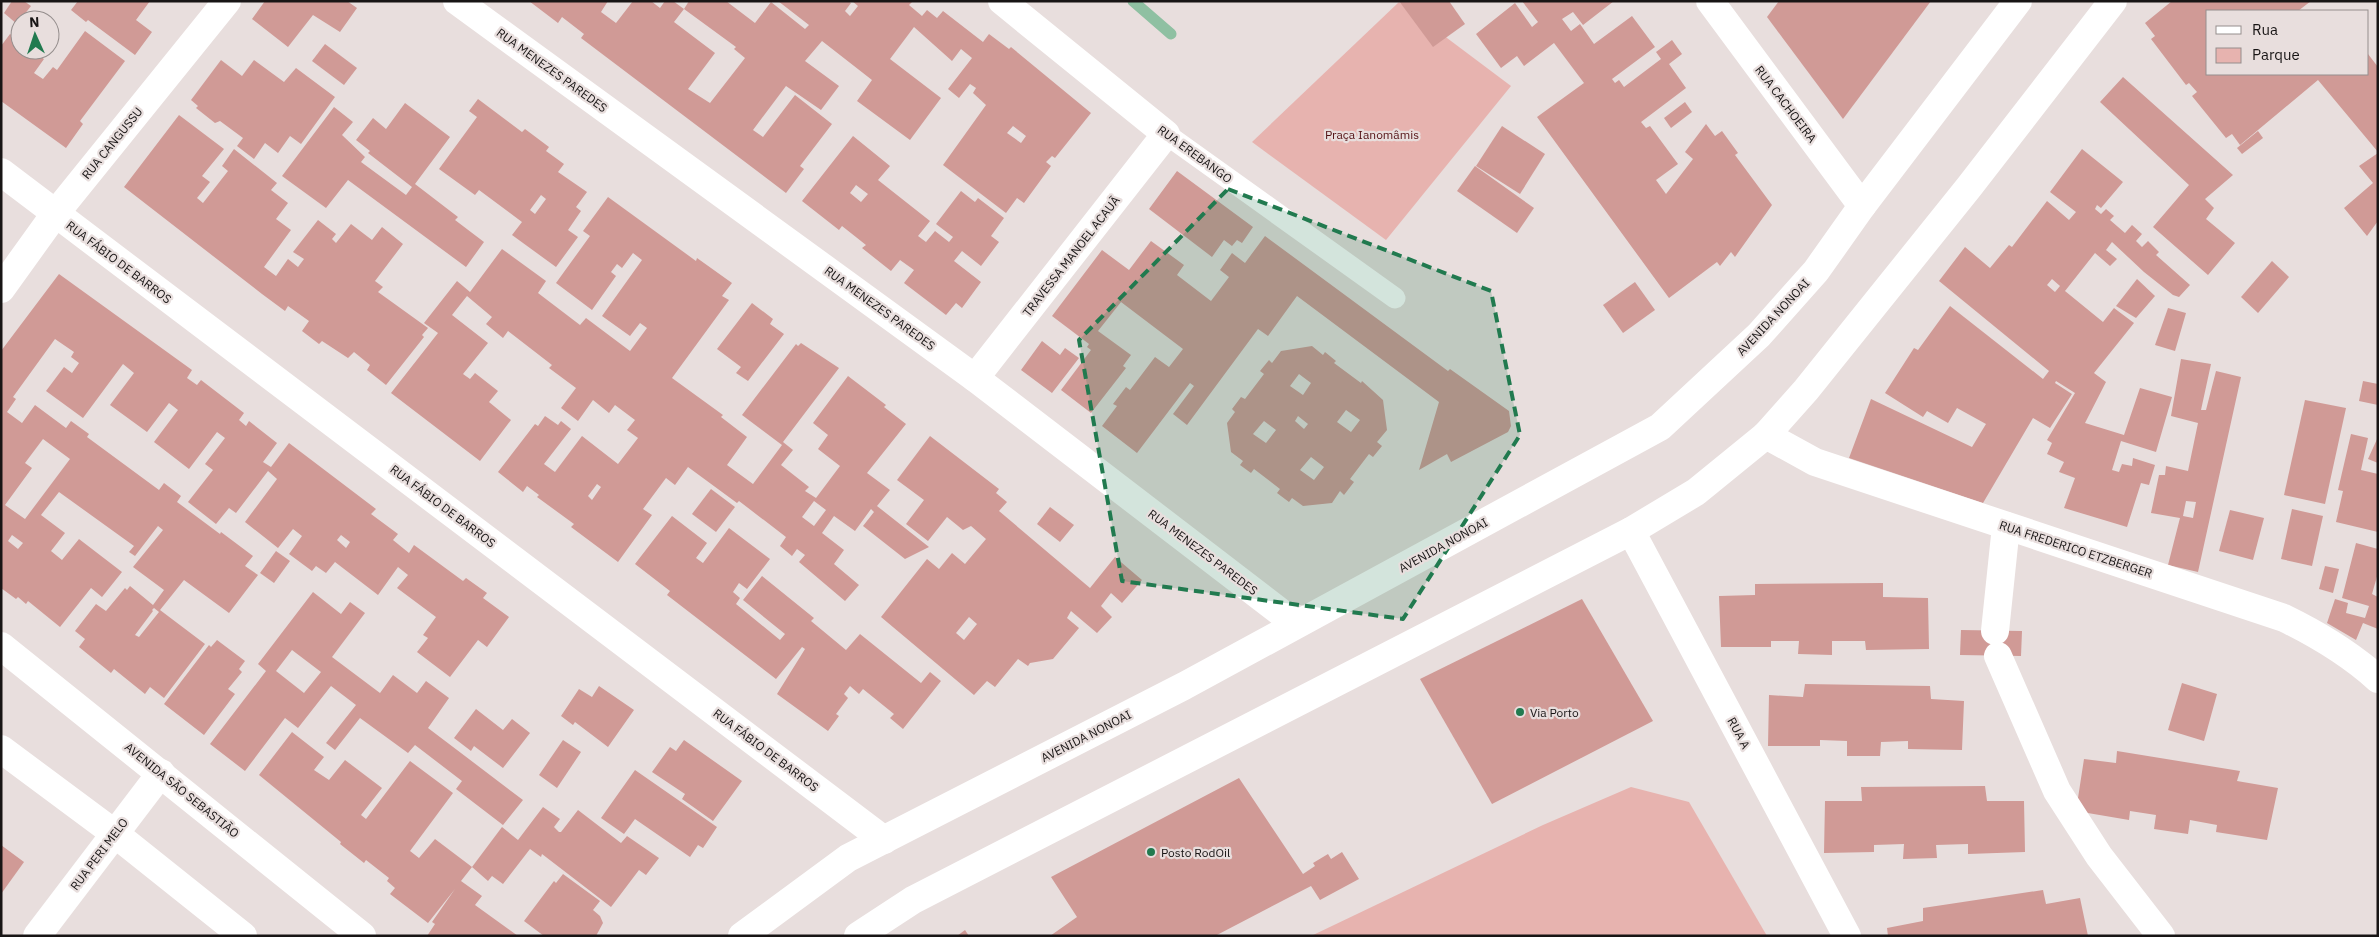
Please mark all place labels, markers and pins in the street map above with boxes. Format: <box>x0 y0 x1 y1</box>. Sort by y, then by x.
place label: Via Porto <box>1530 705 1579 720</box>
marker: Via Porto <box>1514 706 1526 718</box>
place label: Posto RodOil <box>1161 845 1230 860</box>
marker: Posto RodOil <box>1145 846 1157 858</box>

